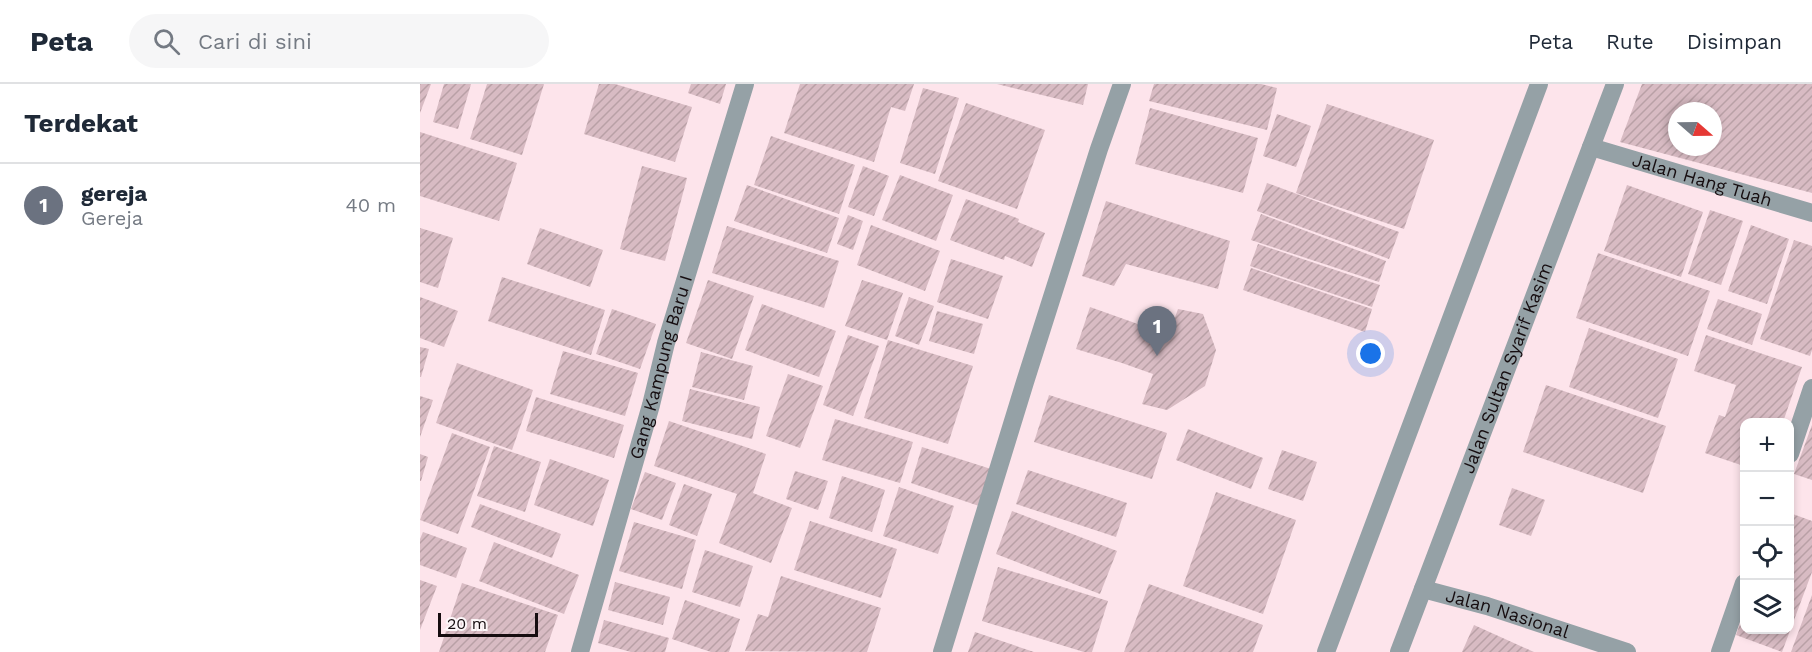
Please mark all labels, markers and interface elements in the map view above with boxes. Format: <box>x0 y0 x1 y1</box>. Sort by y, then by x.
search box <box>129 14 549 68</box>
text: Peta <box>30 25 93 58</box>
icon: search <box>150 25 183 58</box>
text: Cari di sini <box>198 29 312 54</box>
text: Peta <box>1528 29 1573 54</box>
text: Rute <box>1606 29 1654 54</box>
text: Disimpan <box>1687 29 1782 54</box>
north arrow <box>1668 102 1722 156</box>
text: Terdekat <box>24 108 138 138</box>
street label: Jalan Hang Tuah <box>1630 149 1775 211</box>
text: gereja <box>81 181 147 206</box>
text: 1 <box>39 193 48 217</box>
text: 40 m <box>345 193 396 217</box>
text: Gereja <box>81 206 143 230</box>
street label: Jalan Sultan Syarif Kasim <box>1457 259 1556 476</box>
street label: Gang Kampung Baru I <box>625 273 696 462</box>
pin: 1 <box>1138 306 1176 356</box>
your location <box>1356 339 1385 368</box>
map controls <box>1740 418 1794 634</box>
button: + <box>1740 418 1794 472</box>
button: − <box>1740 472 1794 526</box>
button: locate <box>1740 526 1794 580</box>
button: layers <box>1740 580 1794 634</box>
street label: Jalan Nasional <box>1443 584 1573 642</box>
scale bar <box>438 610 538 638</box>
text: 20 m <box>447 614 487 633</box>

